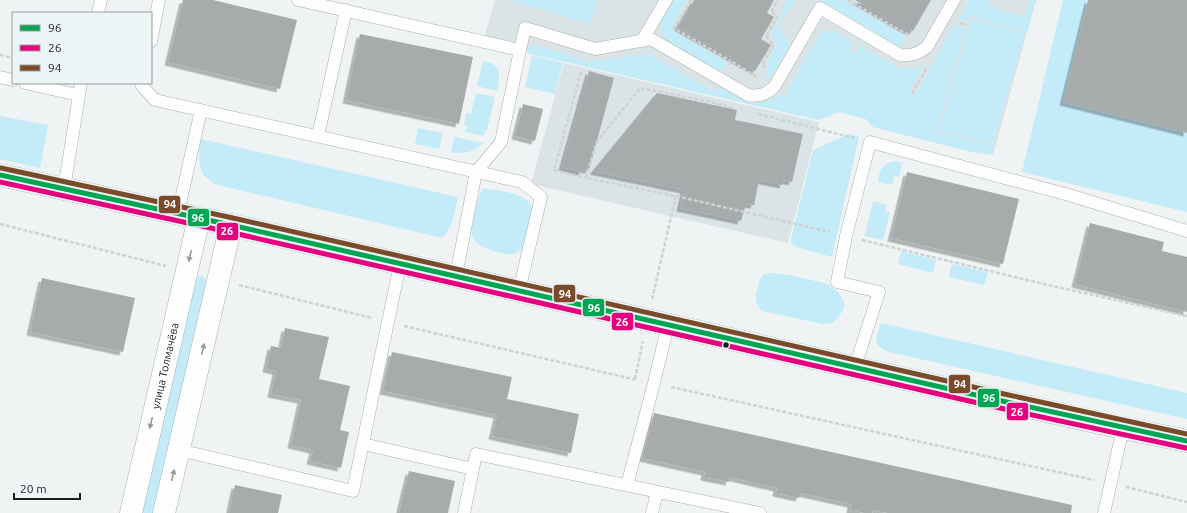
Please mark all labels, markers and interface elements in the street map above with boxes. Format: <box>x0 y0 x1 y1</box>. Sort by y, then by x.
legend <box>12 12 152 84</box>
text: 96 <box>48 21 62 34</box>
text: 26 <box>48 41 62 54</box>
text: 94 <box>48 61 62 74</box>
line badge: 94 <box>158 195 181 214</box>
text: 94 <box>164 198 176 210</box>
line badge: 96 <box>187 208 210 227</box>
text: 96 <box>192 212 204 224</box>
line badge: 26 <box>216 222 239 241</box>
text: 26 <box>221 225 233 237</box>
one-way arrow <box>187 250 193 262</box>
line badge: 94 <box>553 284 576 303</box>
text: 94 <box>559 288 571 300</box>
line badge: 96 <box>582 298 605 317</box>
text: 96 <box>588 302 600 314</box>
line badge: 26 <box>611 312 634 331</box>
text: 26 <box>616 316 628 328</box>
street label: улица Толмачёва <box>149 321 181 410</box>
unlabelled marker <box>721 340 731 350</box>
one-way arrow <box>200 342 206 355</box>
line badge: 94 <box>948 374 971 394</box>
text: 94 <box>954 378 966 390</box>
line badge: 96 <box>977 388 1000 408</box>
text: 96 <box>983 392 995 404</box>
line badge: 26 <box>1006 402 1029 421</box>
text: 26 <box>1011 406 1023 418</box>
one-way arrow <box>148 417 154 430</box>
one-way arrow <box>170 469 176 481</box>
scale bar <box>14 475 80 501</box>
text: 20 m <box>20 482 47 495</box>

